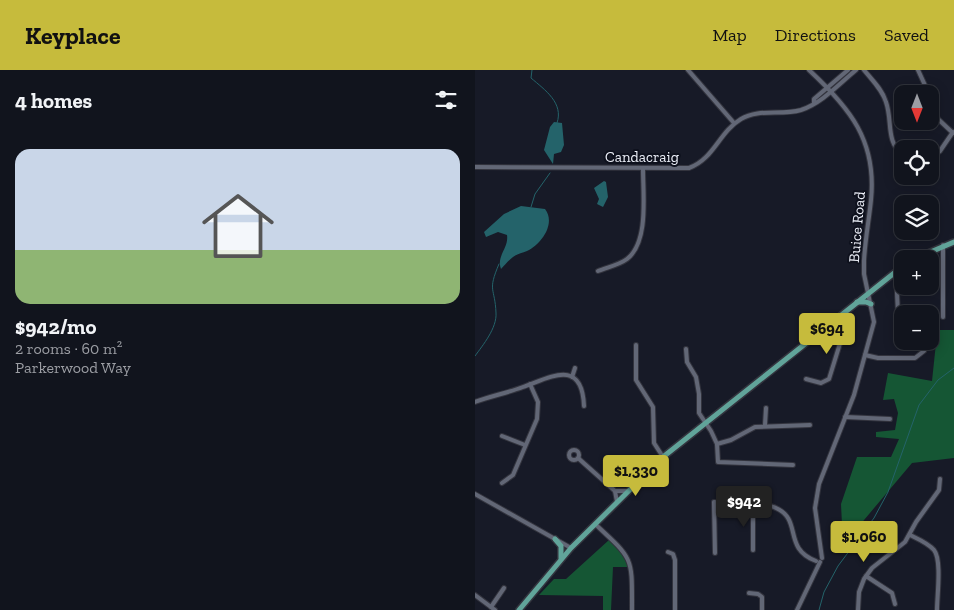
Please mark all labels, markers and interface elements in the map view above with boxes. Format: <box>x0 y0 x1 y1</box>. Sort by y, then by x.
text: Keyplace <box>25 21 120 50</box>
text: Map <box>712 24 747 46</box>
text: Directions <box>775 24 856 46</box>
text: Saved <box>884 24 929 46</box>
north arrow <box>894 85 939 130</box>
map controls <box>894 85 939 350</box>
icon: filters <box>432 86 460 114</box>
text: 4 homes <box>15 88 92 113</box>
button: locate <box>894 140 939 185</box>
street label: Candacraig <box>605 148 679 166</box>
icon: home <box>193 181 283 271</box>
street label: Buice Road <box>845 190 869 263</box>
button: layers <box>894 195 939 240</box>
button: + <box>894 250 939 295</box>
button: − <box>894 305 939 350</box>
pin: $694 <box>797 312 857 355</box>
text: $942/mo <box>15 314 96 339</box>
text: $694 <box>810 319 844 338</box>
text: 2 rooms · 60 m² <box>15 339 122 358</box>
text: Parkerwood Way <box>15 358 131 377</box>
pin: $1,330 <box>595 454 677 497</box>
text: $1,330 <box>614 461 658 480</box>
pin: $942 <box>714 486 774 528</box>
text: $942 <box>727 492 761 511</box>
pin: $1,060 <box>823 520 905 563</box>
text: $1,060 <box>842 527 886 546</box>

